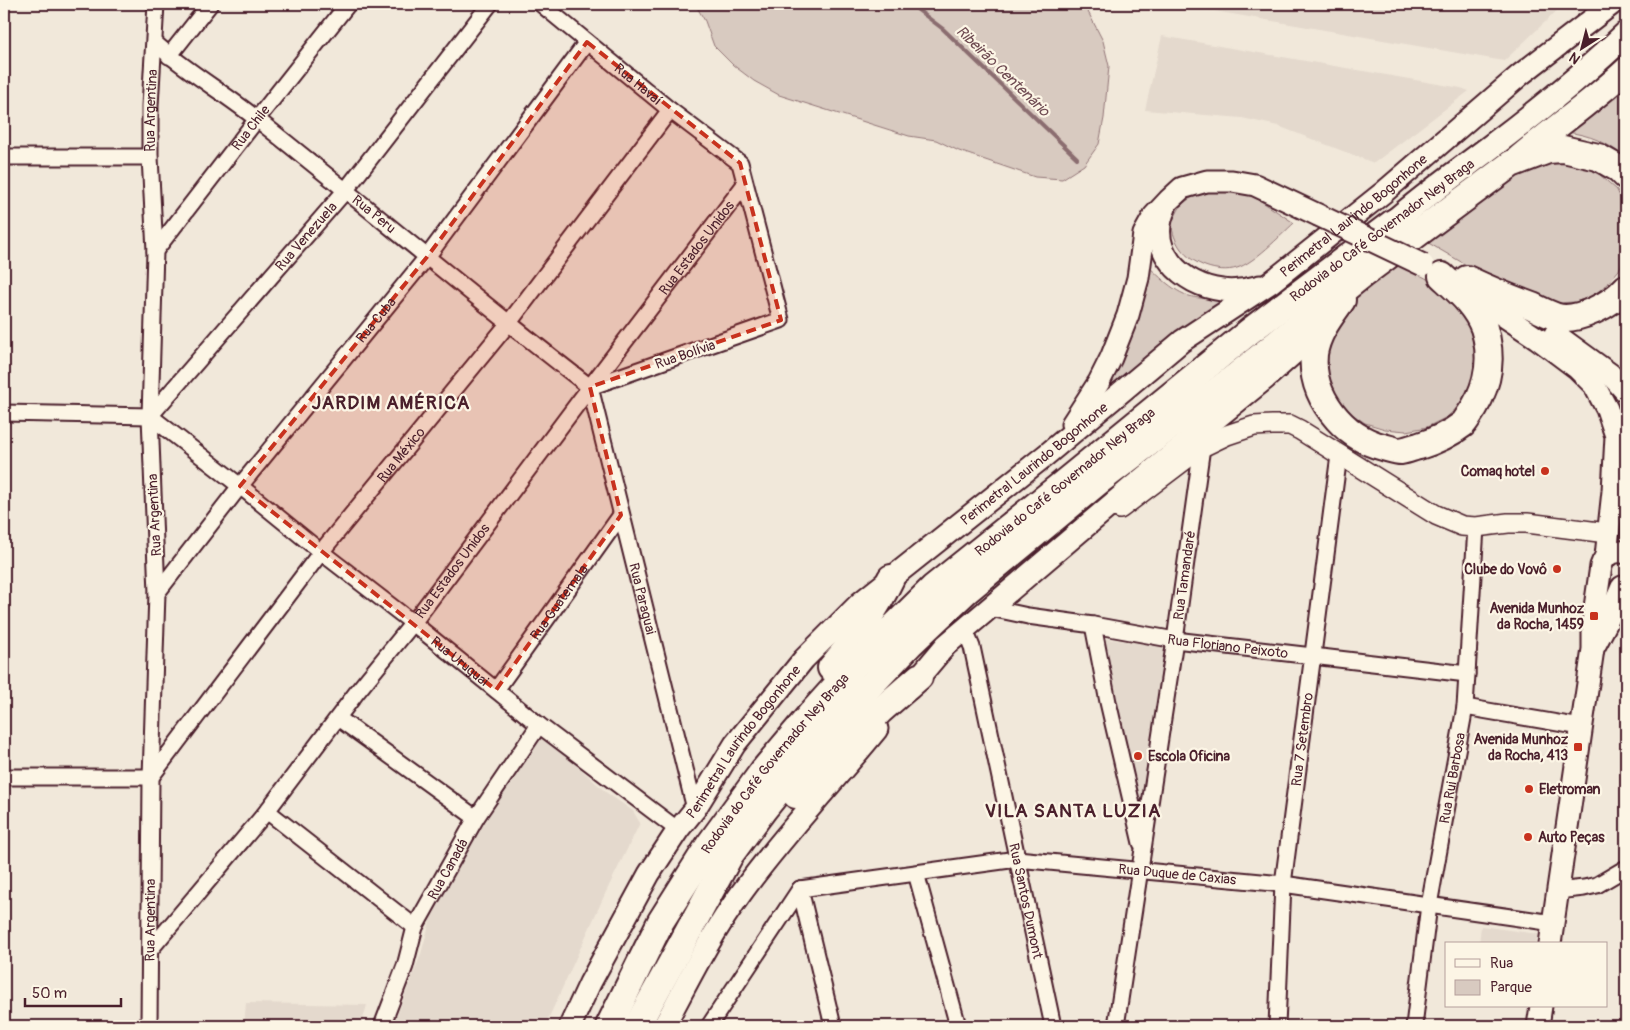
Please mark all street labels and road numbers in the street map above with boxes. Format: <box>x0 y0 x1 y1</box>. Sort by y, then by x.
street label: Rua Havaí <box>611 60 665 109</box>
street label: Rua Argentina <box>142 69 161 152</box>
street label: Rua Chile <box>228 102 274 154</box>
street label: Perimetral Laurindo Bogonhone <box>1277 151 1431 281</box>
street label: Rodovia do Café Governador Ney Braga <box>1287 155 1478 305</box>
street label: Rua Peru <box>349 191 399 237</box>
street label: Rua Estados Unidos <box>655 197 739 298</box>
street label: Rua Venezuela <box>272 199 341 274</box>
street label: Rua Cuba <box>353 294 400 346</box>
street label: Rua Bolívia <box>653 336 718 373</box>
street label: Perimetral Laurindo Bogonhone <box>957 399 1111 529</box>
street label: Rodovia do Café Governador Ney Braga <box>972 404 1159 560</box>
street label: Rua México <box>374 423 429 486</box>
street label: Rua Argentina <box>144 473 165 557</box>
street label: Rua Estados Unidos <box>412 520 494 622</box>
street label: Rua Tamandaré <box>1170 529 1199 621</box>
street label: Rua Paraguai <box>625 561 659 637</box>
street label: Rua Guatemala <box>527 562 592 643</box>
street label: Rua Floriano Peixoto <box>1166 631 1289 662</box>
street label: Rua Uruguai <box>427 633 492 690</box>
street label: Perimetral Laurindo Bogonhone <box>683 662 805 822</box>
street label: Rodovia do Café Governador Ney Braga <box>698 670 853 857</box>
street label: Rua 7 Setembro <box>1288 691 1317 787</box>
street label: Rua Rui Barbosa <box>1436 731 1469 825</box>
street label: Rua Canadá <box>424 836 472 903</box>
street label: Rua Santos Dumont <box>1005 842 1046 961</box>
street label: Rua Duque de Caxias <box>1118 861 1238 889</box>
street label: Rua Argentina <box>142 879 159 961</box>

